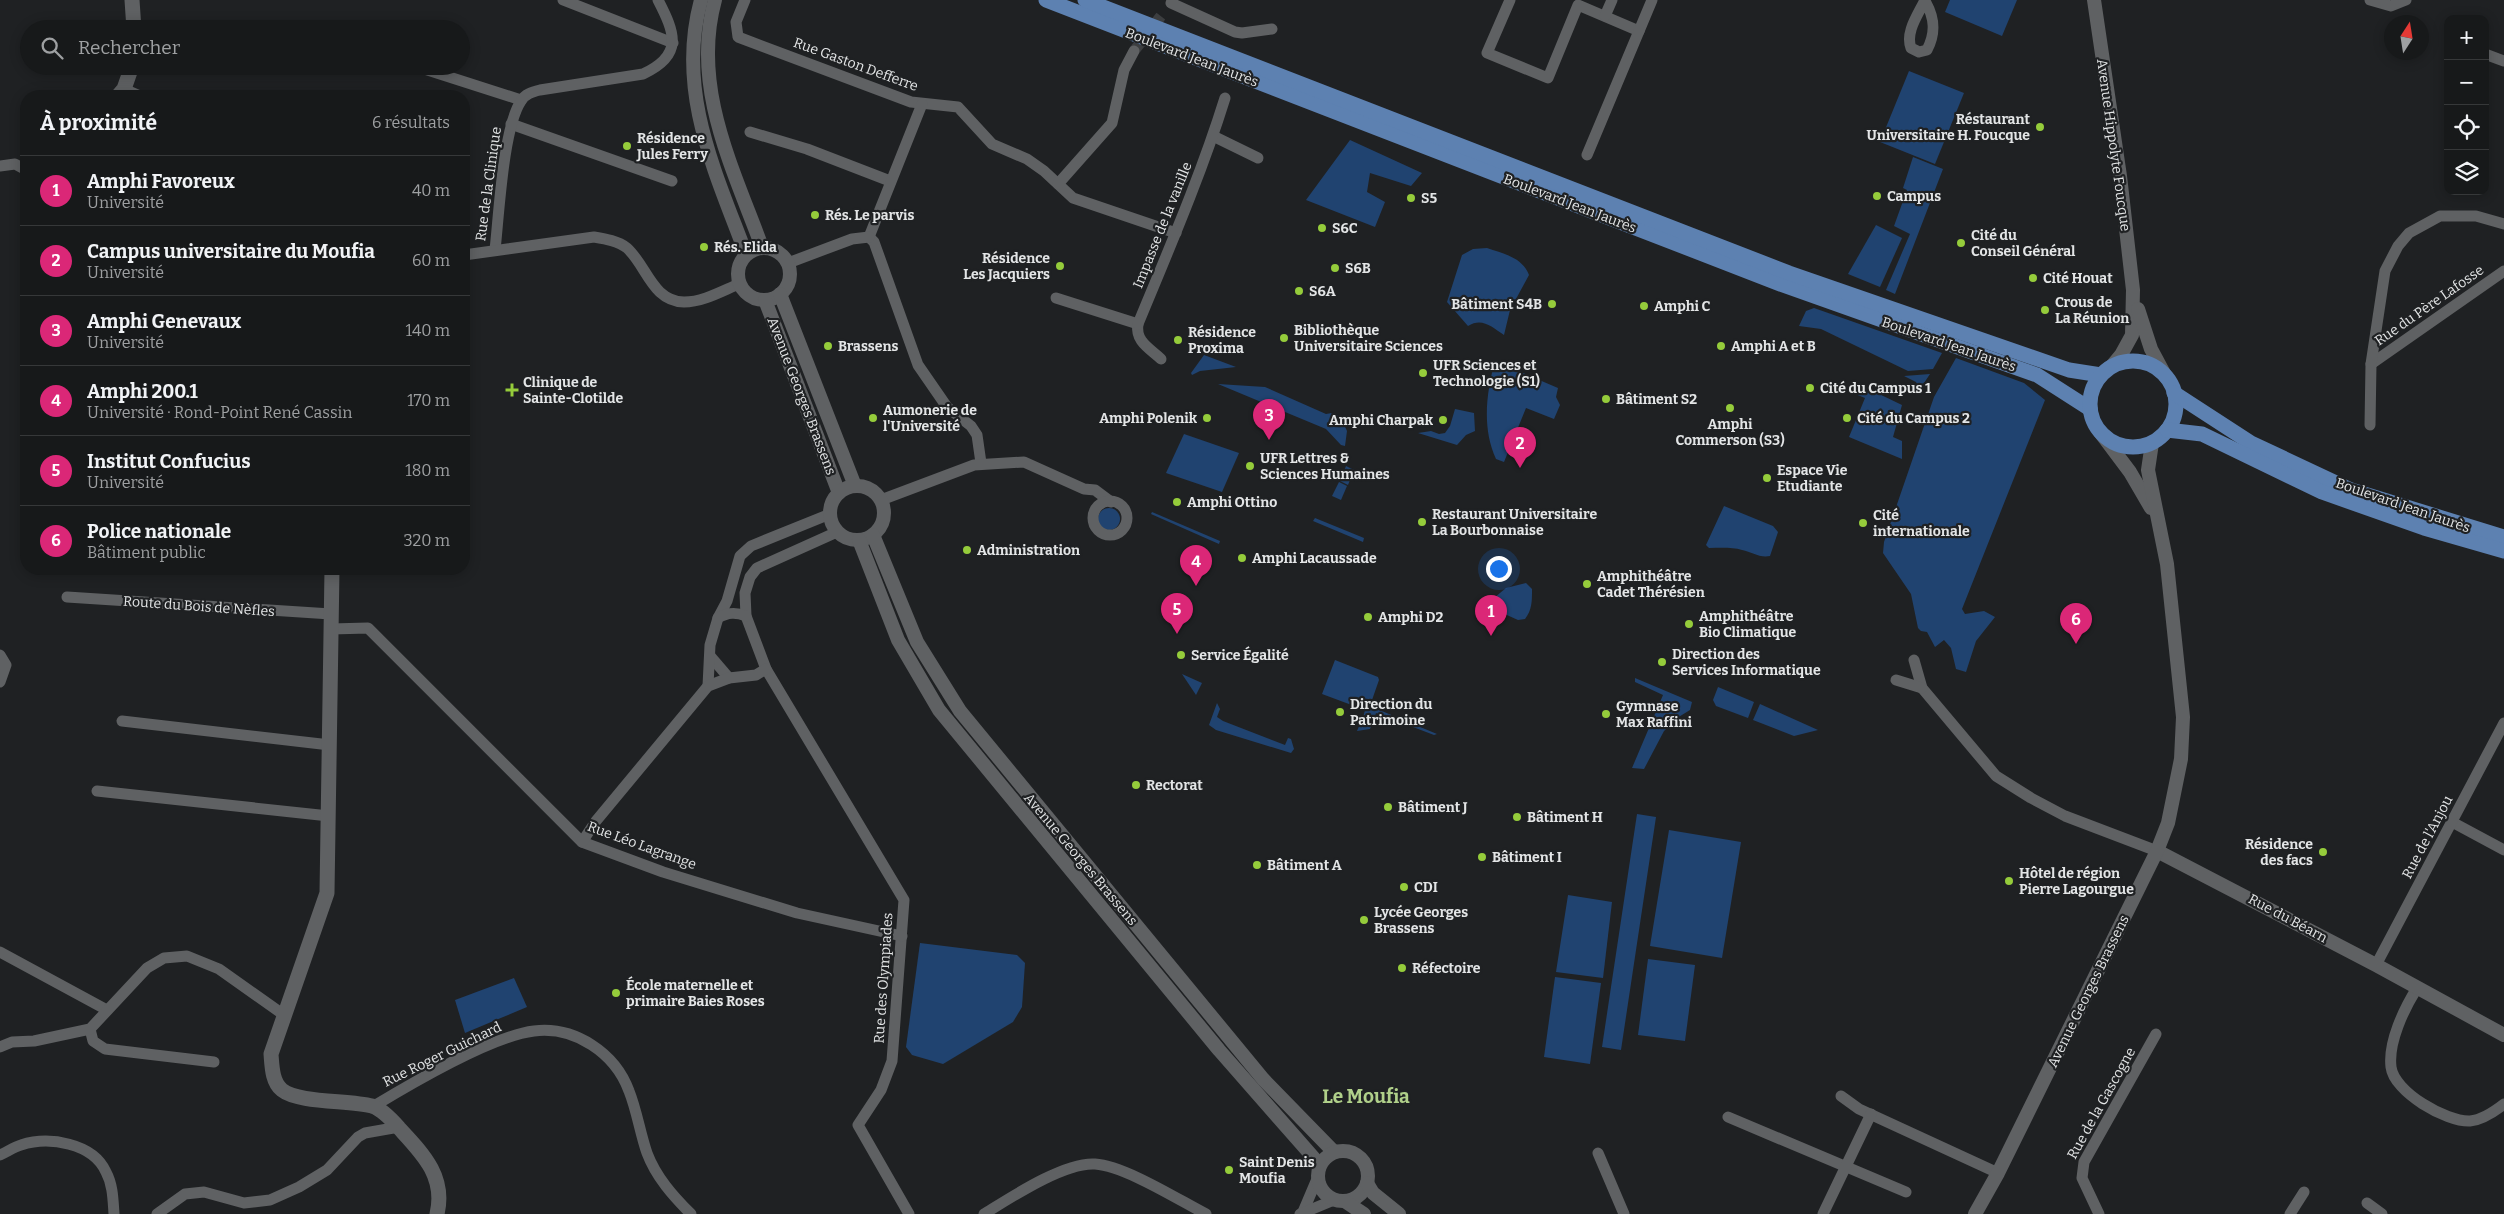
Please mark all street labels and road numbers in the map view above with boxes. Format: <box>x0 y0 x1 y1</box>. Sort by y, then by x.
street label: Boulevard Jean Jaurès <box>1123 24 1261 91</box>
street label: Rue Gaston Defferre <box>791 34 920 95</box>
street label: Avenue Hippolyte Foucque <box>2093 58 2134 232</box>
street label: Rue de la Clinique <box>472 126 505 242</box>
street label: Impasse de la vanille <box>1129 160 1196 291</box>
street label: Boulevard Jean Jaurès <box>1501 170 1639 237</box>
street label: Rue du Père Lafosse <box>2372 261 2487 349</box>
street label: Boulevard Jean Jaurès <box>1879 313 2018 375</box>
street label: Avenue Georges Brassens <box>764 315 839 477</box>
street label: Boulevard Jean Jaurès <box>2333 474 2472 536</box>
street label: Route du Bois de Nèfles <box>123 593 275 620</box>
street label: Avenue Georges Brassens <box>1020 790 1141 929</box>
street label: Rue de l'Anjou <box>2398 793 2457 882</box>
street label: Rue Léo Lagrange <box>585 818 699 873</box>
street label: Rue du Béarn <box>2245 891 2330 946</box>
street label: Rue des Olympiades <box>870 912 897 1044</box>
street label: Avenue Georges Brassens <box>2044 912 2133 1070</box>
street label: Rue Roger Guichard <box>380 1018 504 1091</box>
street label: Rue de la Gascogne <box>2064 1045 2139 1162</box>

